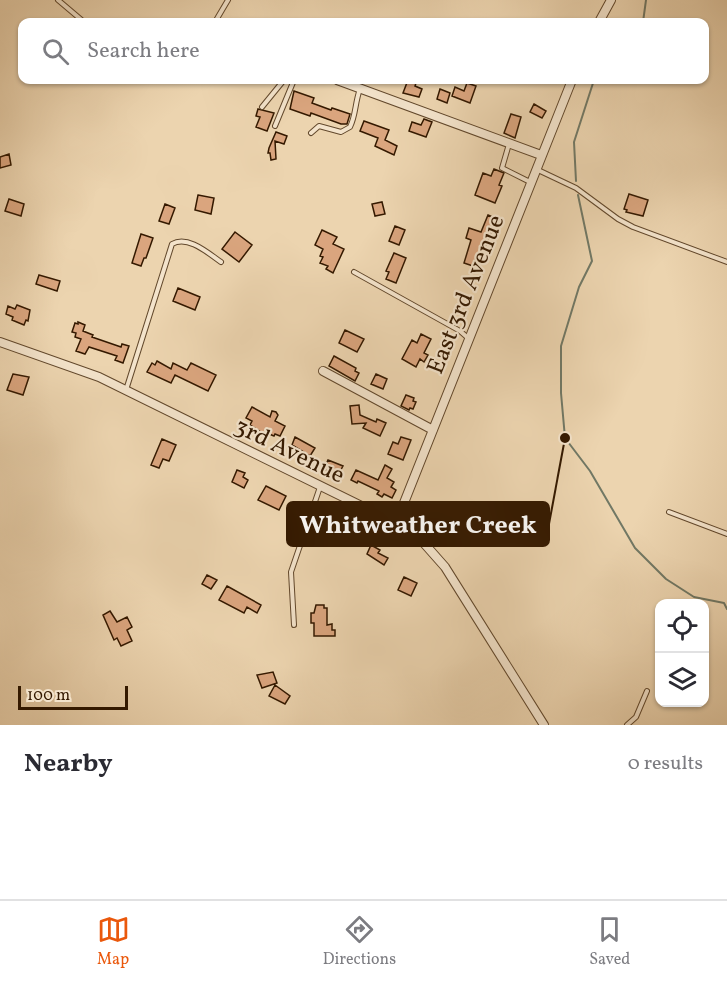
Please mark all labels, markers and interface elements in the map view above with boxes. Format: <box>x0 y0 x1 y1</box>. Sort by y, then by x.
search box <box>18 18 709 84</box>
icon: search <box>39 35 72 68</box>
text: Search here <box>87 36 200 67</box>
street label: East 3rd Avenue <box>419 210 514 380</box>
street label: 3rd Avenue <box>228 410 350 493</box>
callout: Whitweather Creek <box>287 502 549 546</box>
text: Whitweather Creek <box>299 508 537 544</box>
map controls <box>655 599 709 707</box>
button: locate <box>655 599 709 653</box>
button: layers <box>655 653 709 707</box>
scale bar <box>18 683 128 710</box>
text: 100 m <box>27 685 70 707</box>
text: Nearby <box>24 746 113 782</box>
text: 0 results <box>628 750 703 778</box>
tab: Map <box>97 913 130 971</box>
tab: Directions <box>323 913 396 971</box>
tab: Saved <box>589 913 630 971</box>

